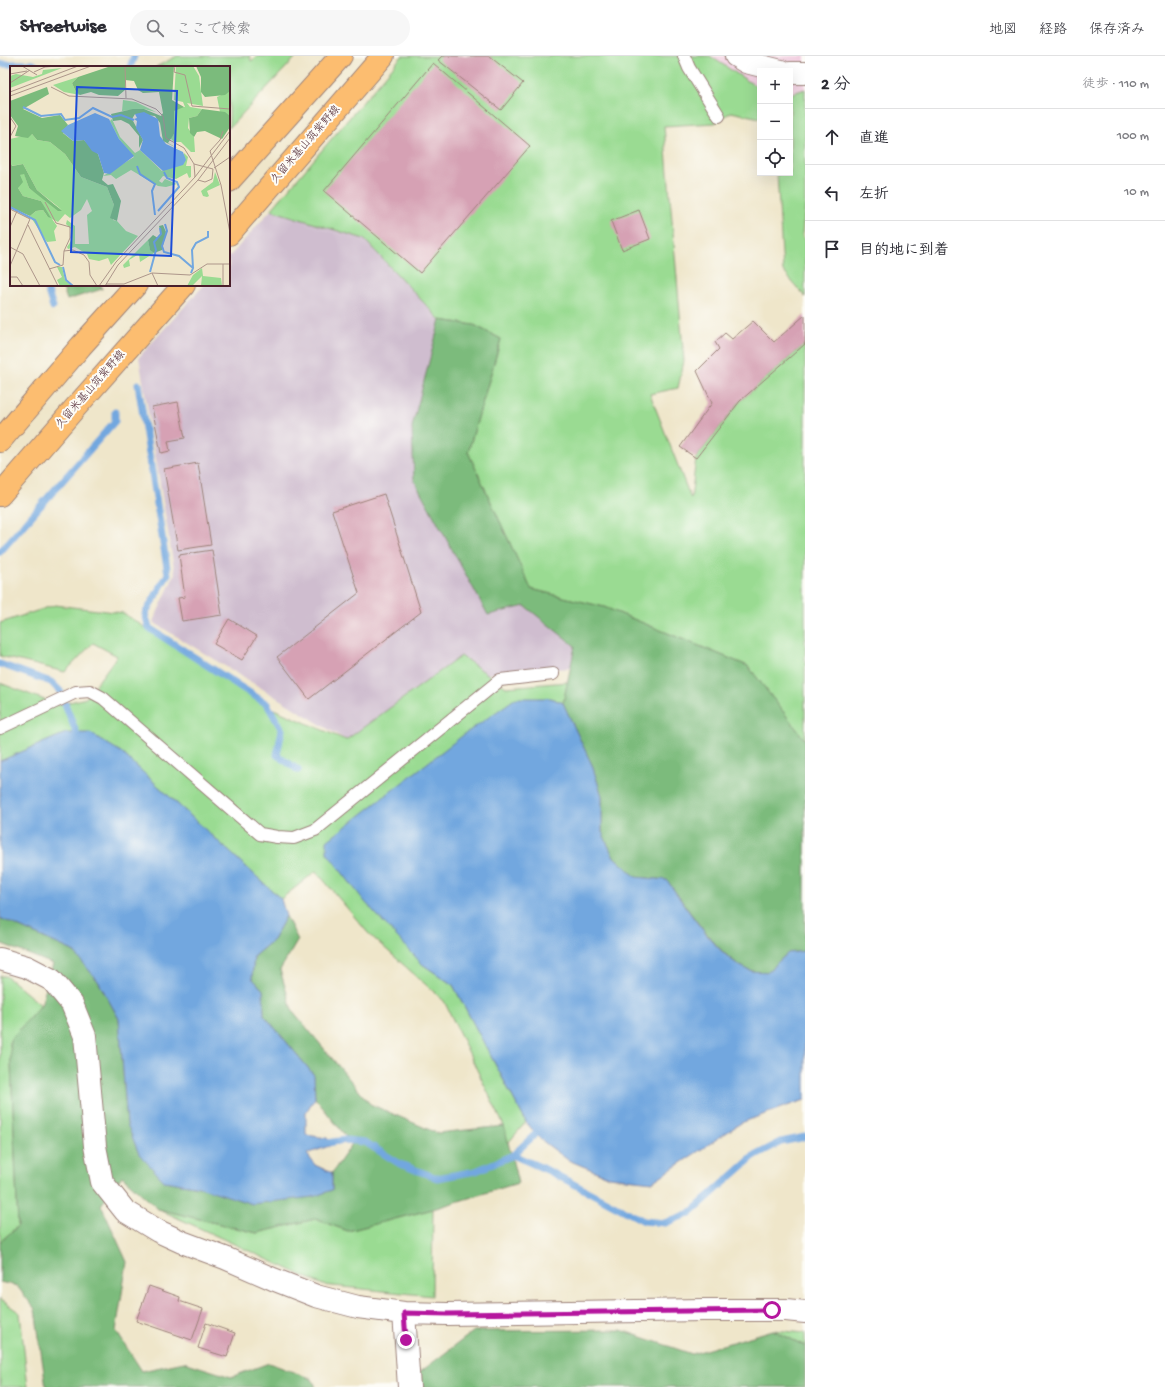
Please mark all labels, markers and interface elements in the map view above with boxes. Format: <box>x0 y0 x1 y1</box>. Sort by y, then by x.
search box <box>130 10 410 46</box>
text: Streetwise <box>20 16 106 39</box>
icon: search <box>144 17 166 39</box>
text: ここで検索 <box>176 21 251 39</box>
text: 地図 <box>989 22 1017 39</box>
text: 経路 <box>1039 22 1067 39</box>
text: 保存済み <box>1089 22 1145 39</box>
inset map <box>10 66 230 286</box>
map controls <box>757 68 793 176</box>
button: + <box>757 68 793 104</box>
text: 2 分 <box>821 76 850 96</box>
text: 徒歩 · 110 m <box>1083 77 1149 92</box>
street label: 久留米基山筑紫野線 <box>268 103 343 186</box>
button: − <box>757 104 793 140</box>
icon: ahead <box>821 126 843 148</box>
text: 100 m <box>1117 129 1149 144</box>
text: 直進 <box>859 130 889 148</box>
button: locate <box>757 140 793 176</box>
icon: left <box>821 182 843 204</box>
text: 10 m <box>1124 185 1149 200</box>
text: 左折 <box>859 186 889 204</box>
icon: arrive <box>821 238 843 260</box>
text: 目的地に到着 <box>859 242 949 260</box>
street label: 久留米基山筑紫野線 <box>53 348 128 431</box>
route start <box>763 1301 781 1319</box>
route end <box>397 1331 415 1349</box>

